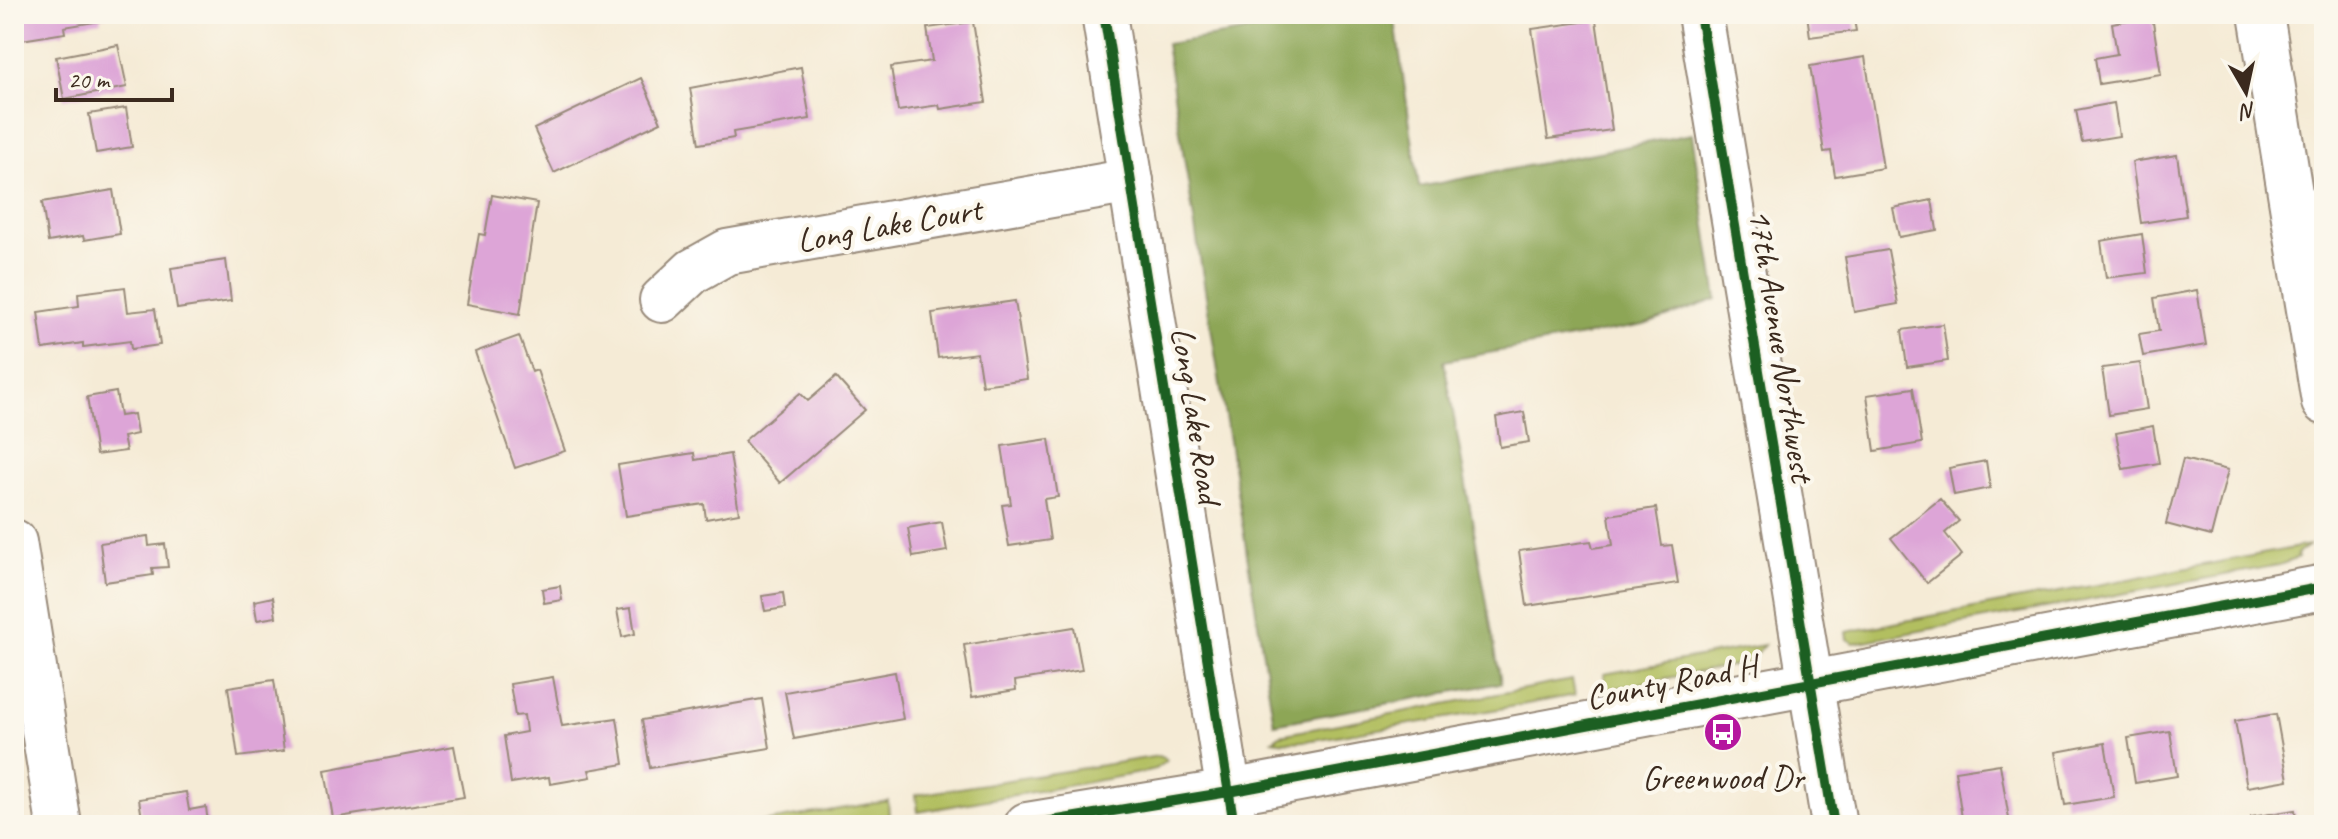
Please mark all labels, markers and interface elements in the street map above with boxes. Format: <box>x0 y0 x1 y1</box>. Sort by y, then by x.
scale bar <box>56 52 172 102</box>
north arrow <box>2206 52 2286 132</box>
text: 20 m <box>68 65 111 95</box>
text: N <box>2237 96 2258 126</box>
street label: Long Lake Court <box>794 186 988 262</box>
street label: 17th Avenue Northwest <box>1739 206 1825 488</box>
street label: Long Lake Road <box>1161 324 1232 511</box>
street label: County Road H <box>1582 643 1765 719</box>
bus stop icon: Greenwood Dr <box>1702 711 1744 753</box>
place label: Greenwood Dr <box>1642 756 1806 799</box>

